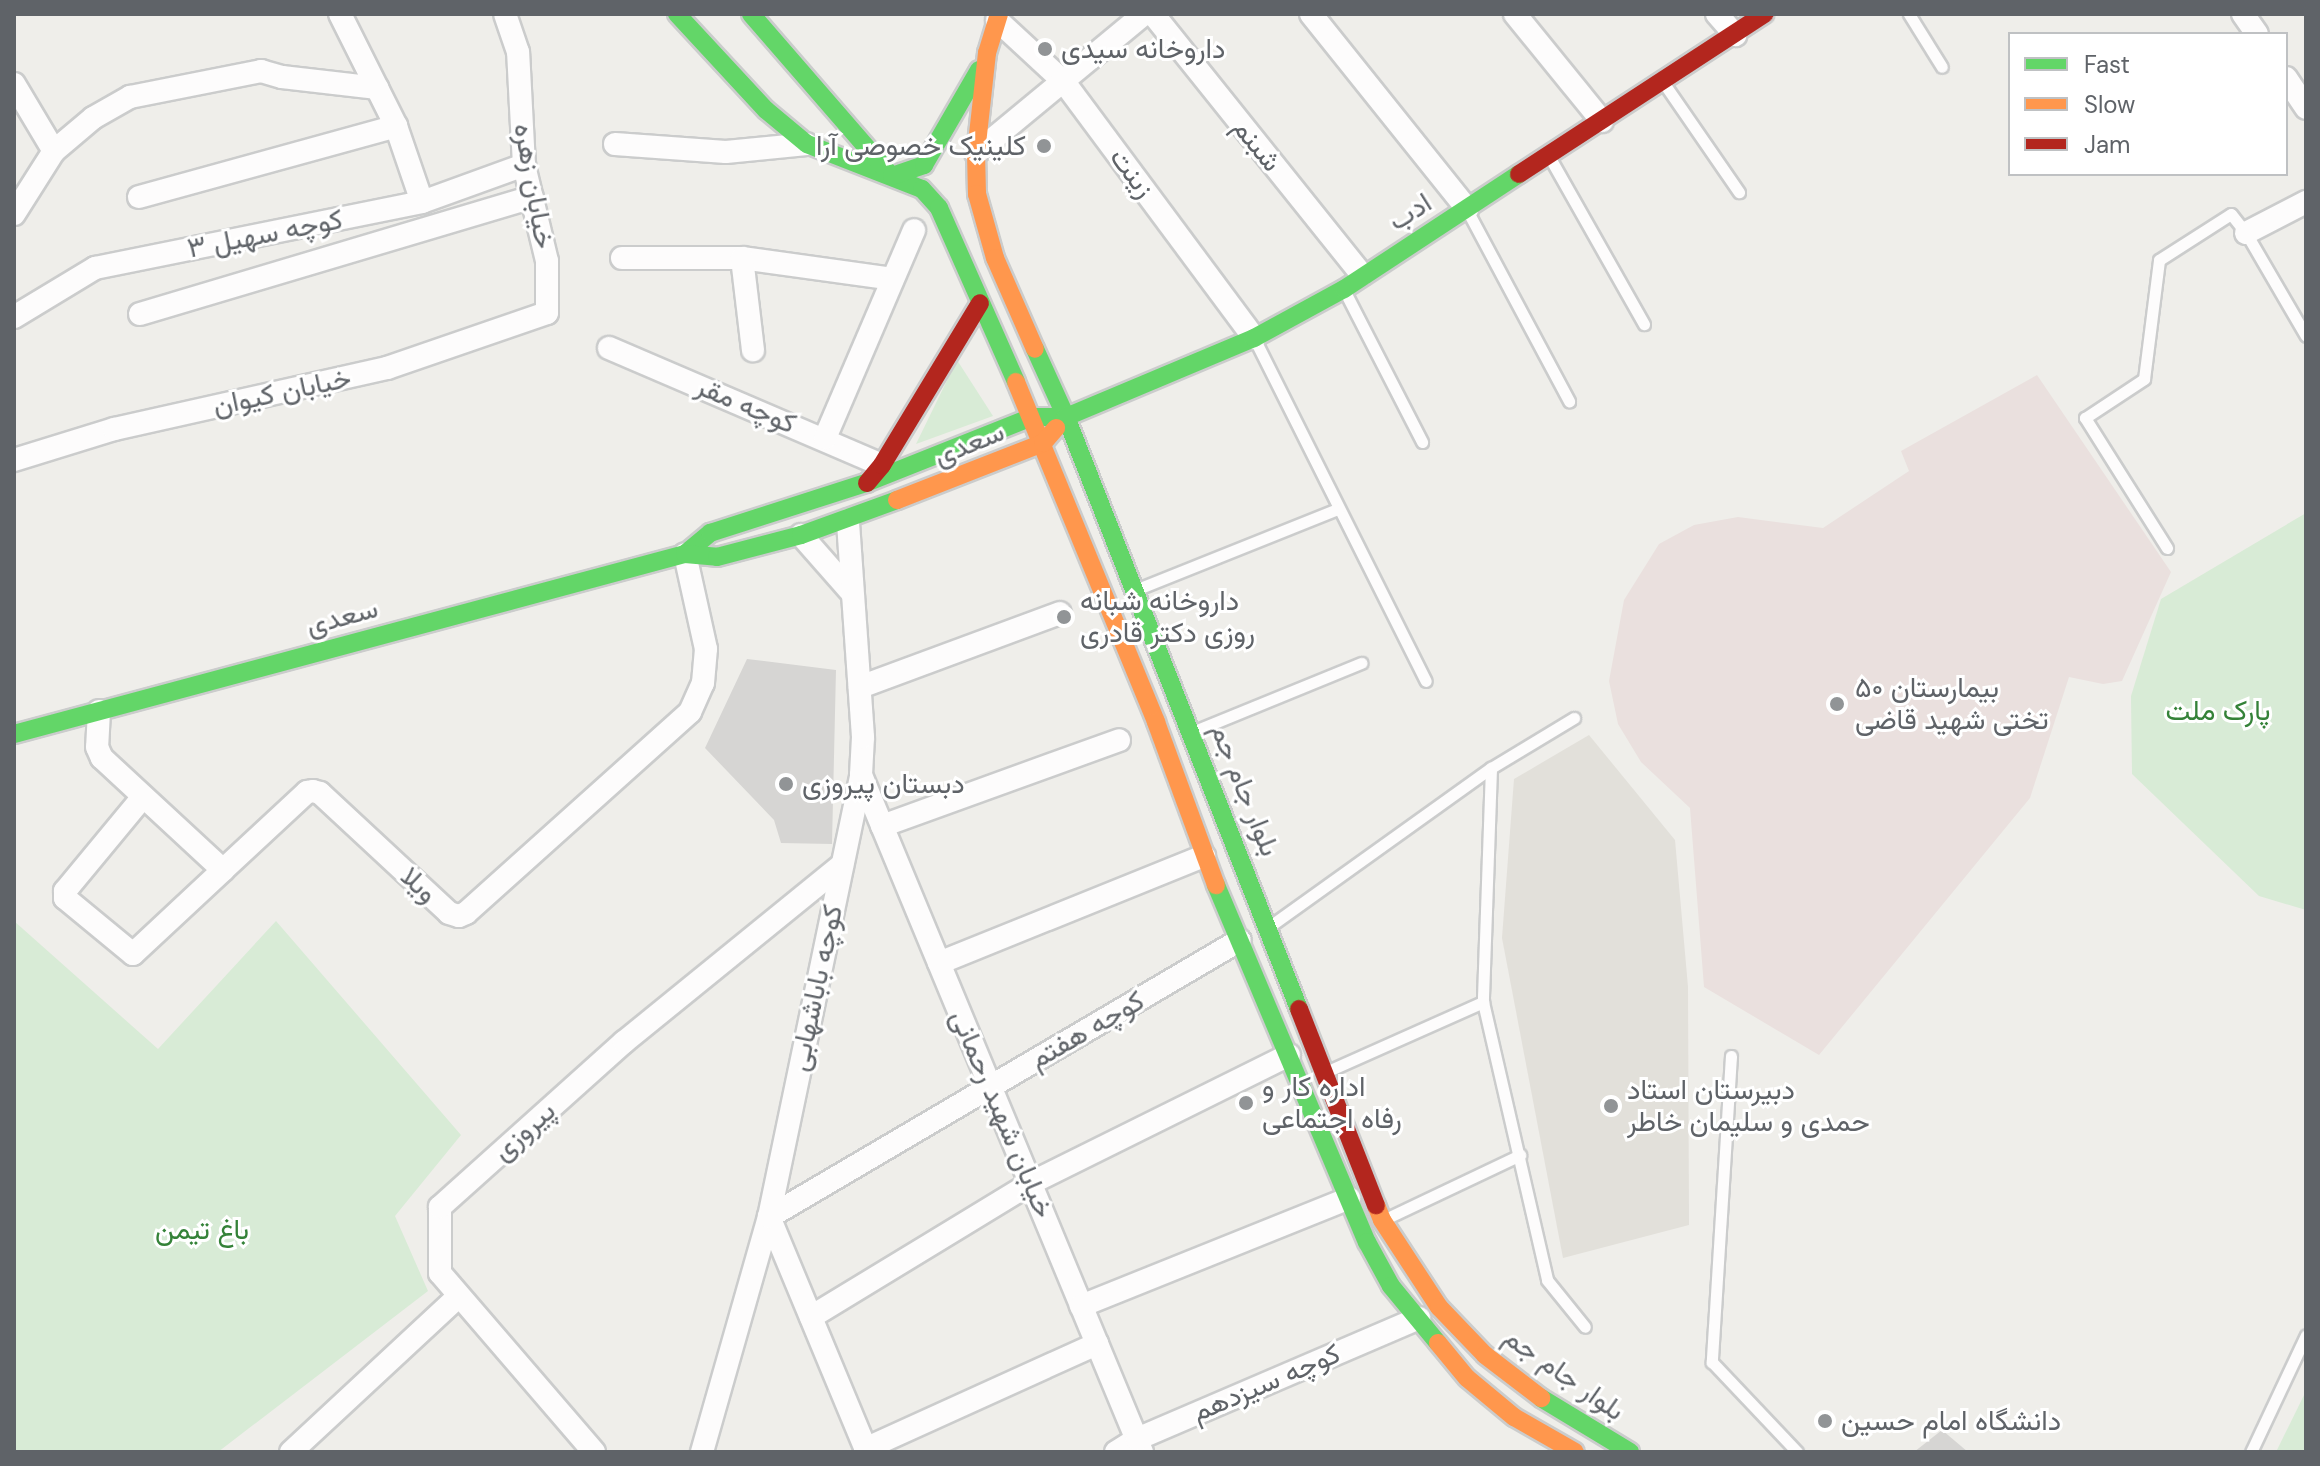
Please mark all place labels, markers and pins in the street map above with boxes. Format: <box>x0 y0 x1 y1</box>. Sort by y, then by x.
place label: داروخانه سیدی <box>1061 32 1225 66</box>
marker: داروخانه سیدی <box>1036 40 1054 58</box>
place label: کلینیک خصوصی آرا <box>816 129 1026 163</box>
marker: کلینیک خصوصی آرا <box>1033 135 1055 157</box>
place label: داروخانه شبانه روزی دکتر قادری <box>1080 584 1255 650</box>
marker: داروخانه شبانه روزی دکتر قادری <box>1055 608 1073 626</box>
place label: بیمارستان ۵۰ تختی شهید قاضی <box>1855 671 2049 737</box>
marker: بیمارستان ۵۰ تختی شهید قاضی <box>1826 693 1848 715</box>
place label: دبستان پیروزی <box>802 767 965 801</box>
marker: دبستان پیروزی <box>777 775 795 793</box>
place label: اداره کار و رفاه اجتماعی <box>1262 1070 1402 1136</box>
place label: دبیرستان استاد حمدی و سلیمان خاطر <box>1627 1073 1870 1139</box>
marker: اداره کار و رفاه اجتماعی <box>1237 1094 1255 1112</box>
marker: دبیرستان استاد حمدی و سلیمان خاطر <box>1602 1097 1620 1115</box>
place label: دانشگاه امام حسین <box>1841 1404 2061 1438</box>
marker: دانشگاه امام حسین <box>1816 1412 1834 1430</box>

